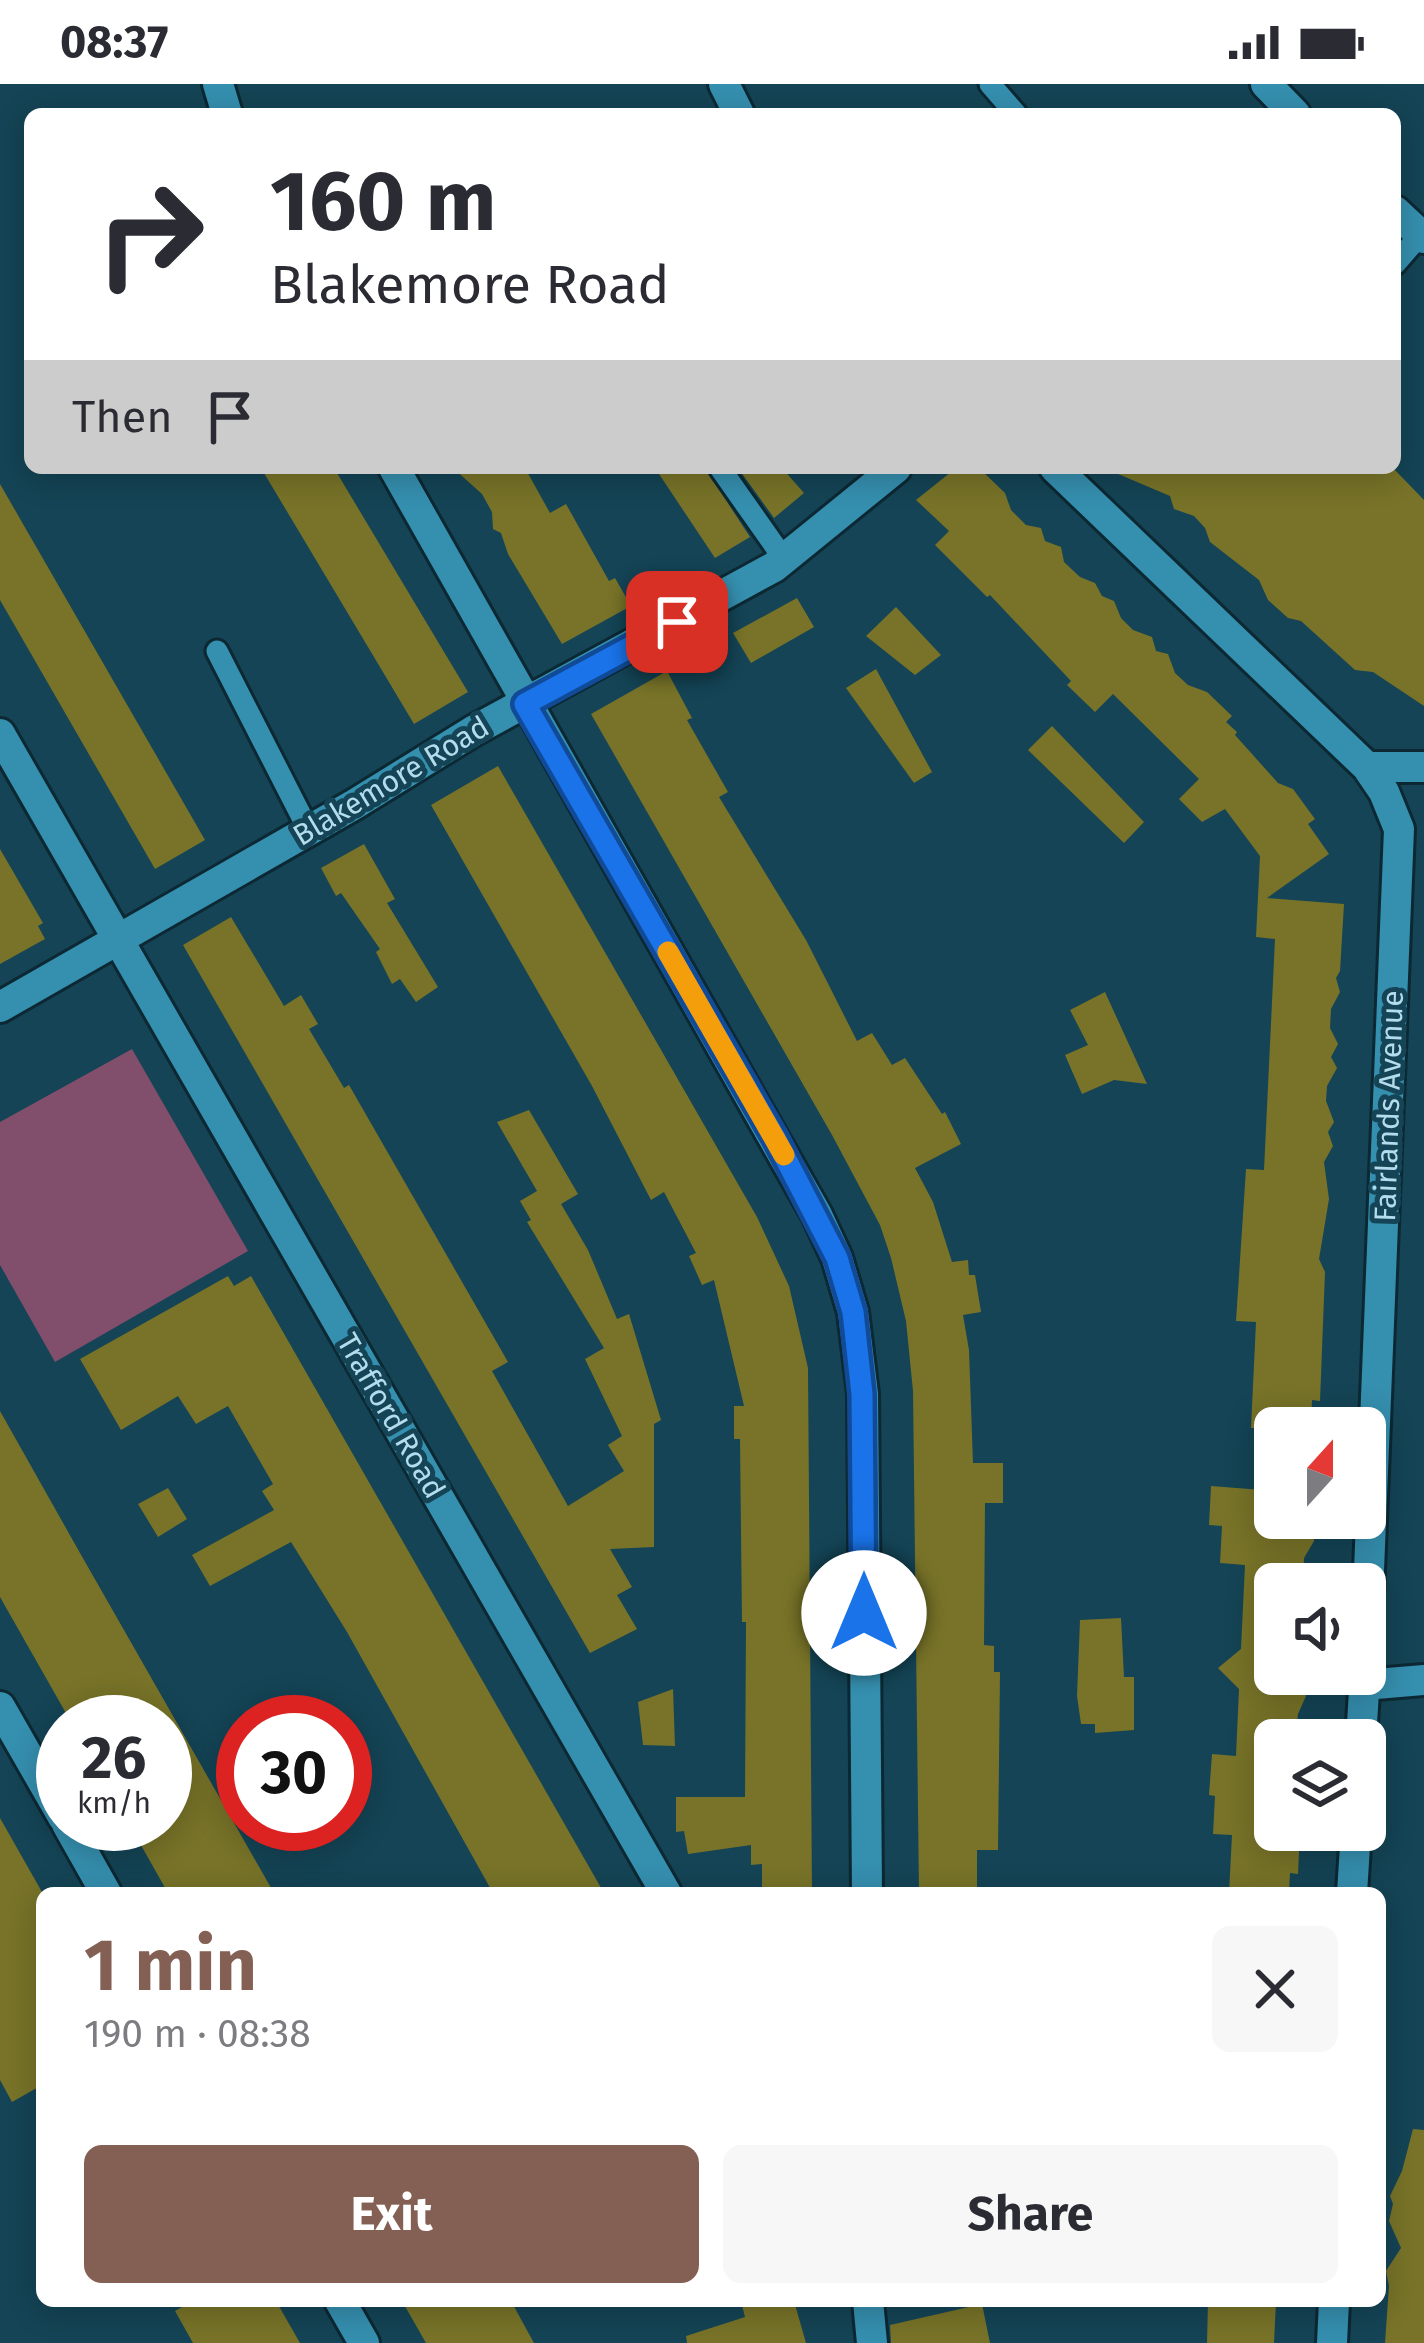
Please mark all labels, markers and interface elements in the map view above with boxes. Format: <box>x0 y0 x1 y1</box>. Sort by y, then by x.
text: 08:37 <box>60 15 168 69</box>
text: 160 m <box>270 151 496 252</box>
icon: right <box>72 156 228 312</box>
text: Blakemore Road <box>270 253 670 317</box>
icon: arrive <box>197 384 263 450</box>
text: Then <box>72 390 173 444</box>
pin <box>626 571 728 673</box>
icon: arrive <box>644 589 710 655</box>
street label: Blakemore Road <box>287 708 495 854</box>
street label: Fairlands Avenue <box>1367 990 1411 1222</box>
street label: Trafford Road <box>329 1327 453 1505</box>
north arrow <box>1254 1407 1386 1539</box>
map controls <box>1254 1407 1386 1851</box>
position arrow <box>801 1550 927 1676</box>
button: sound <box>1254 1563 1386 1695</box>
speed limit sign: 30 <box>216 1695 372 1851</box>
button: layers <box>1254 1719 1386 1851</box>
text: 26 <box>82 1722 146 1794</box>
text: km/h <box>77 1785 151 1821</box>
text: 1 min <box>84 1923 257 2009</box>
button: close <box>1212 1926 1338 2052</box>
text: 190 m · 08:38 <box>84 2011 311 2057</box>
button: Exit <box>84 2145 699 2283</box>
button: Share <box>723 2145 1338 2283</box>

